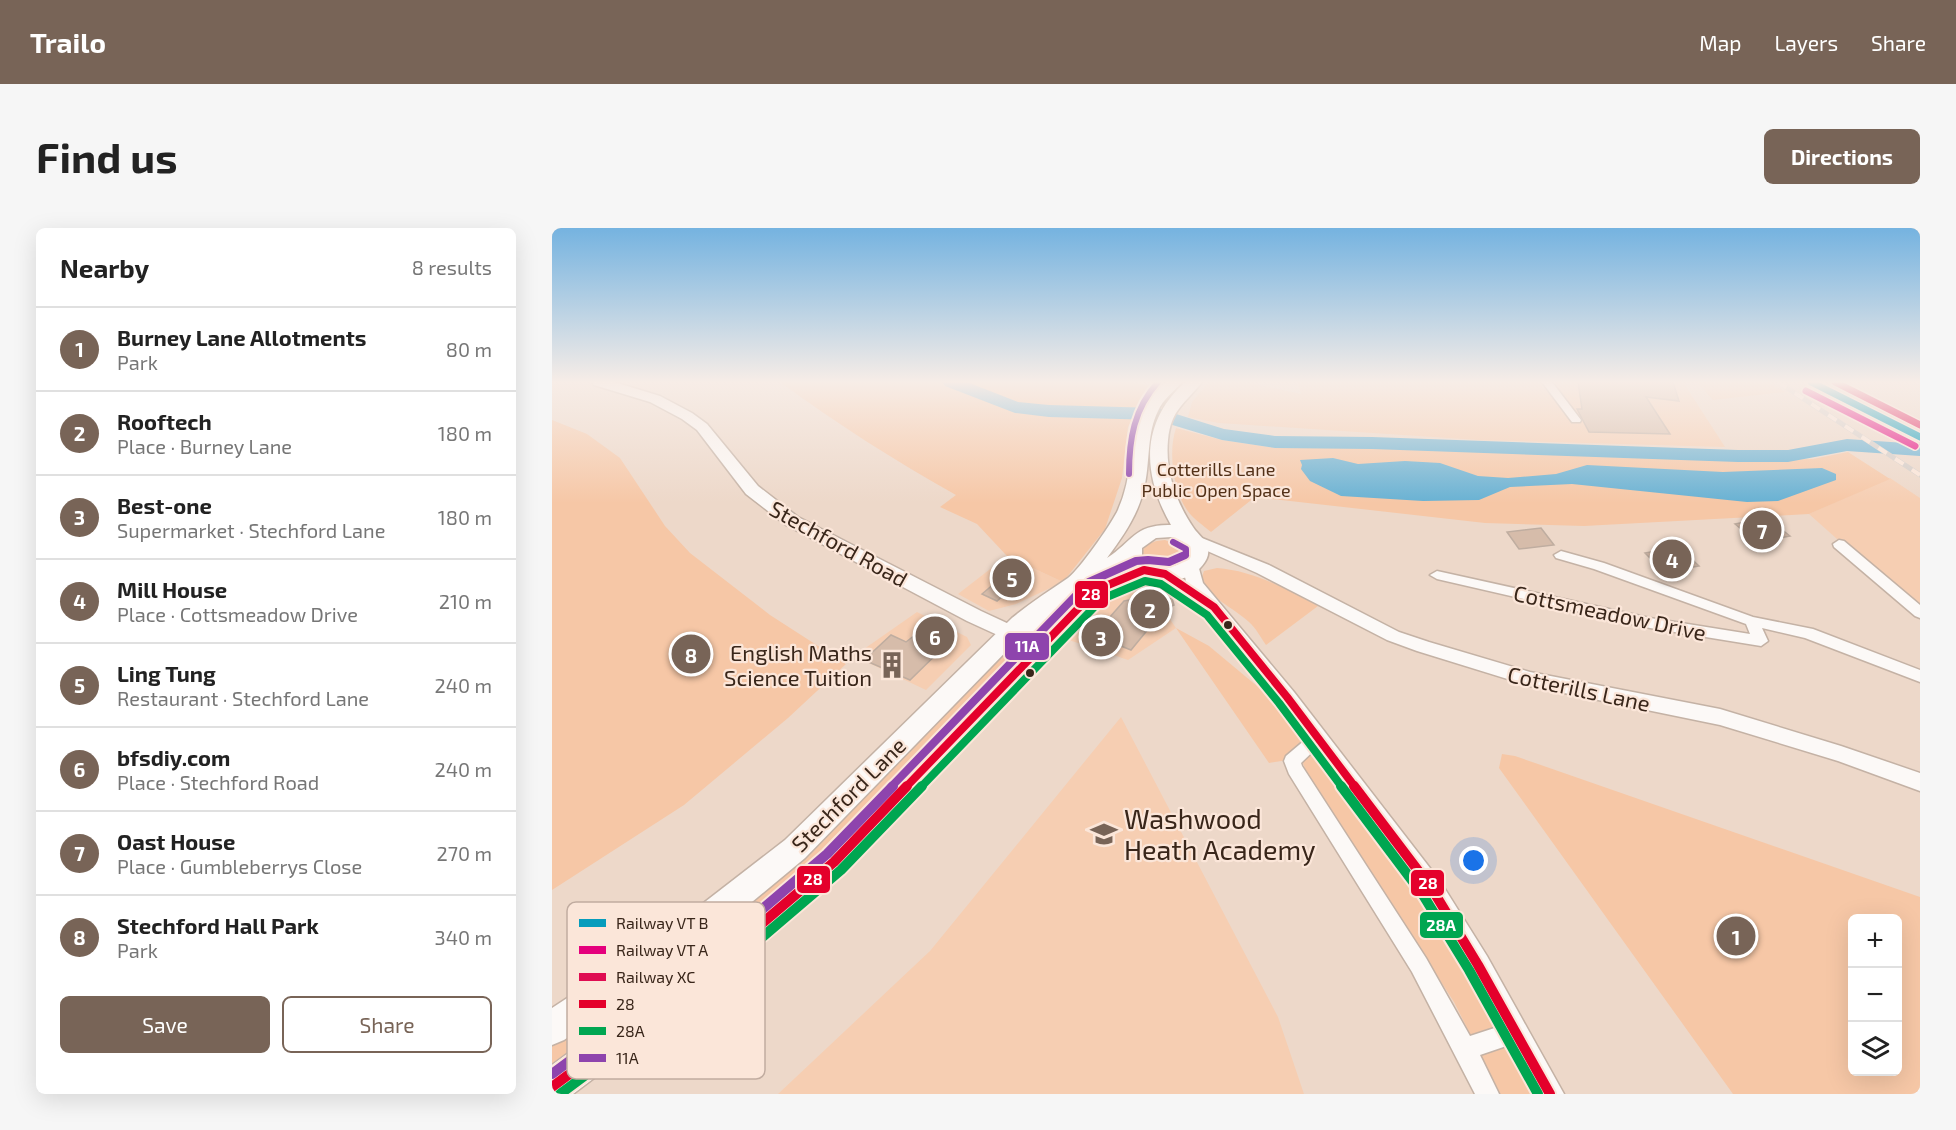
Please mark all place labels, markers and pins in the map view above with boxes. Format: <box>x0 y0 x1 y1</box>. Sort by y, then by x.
pin: 7 <box>1742 508 1782 552</box>
pin: 4 <box>1652 536 1692 582</box>
pin: 5 <box>992 556 1032 600</box>
pin: 2 <box>1130 586 1170 632</box>
pin: 6 <box>916 614 955 658</box>
pin: 3 <box>1082 614 1120 660</box>
unlabelled marker <box>1222 619 1234 631</box>
pin: 8 <box>672 632 710 676</box>
place label: English Maths Science Tuition <box>724 639 872 690</box>
building icon: English Maths Science Tuition <box>877 650 907 680</box>
unlabelled marker <box>1024 667 1036 679</box>
place label: Washwood Heath Academy <box>1124 802 1315 866</box>
school or university icon: Washwood Heath Academy <box>1089 819 1119 849</box>
pin: 1 <box>1716 914 1756 958</box>

